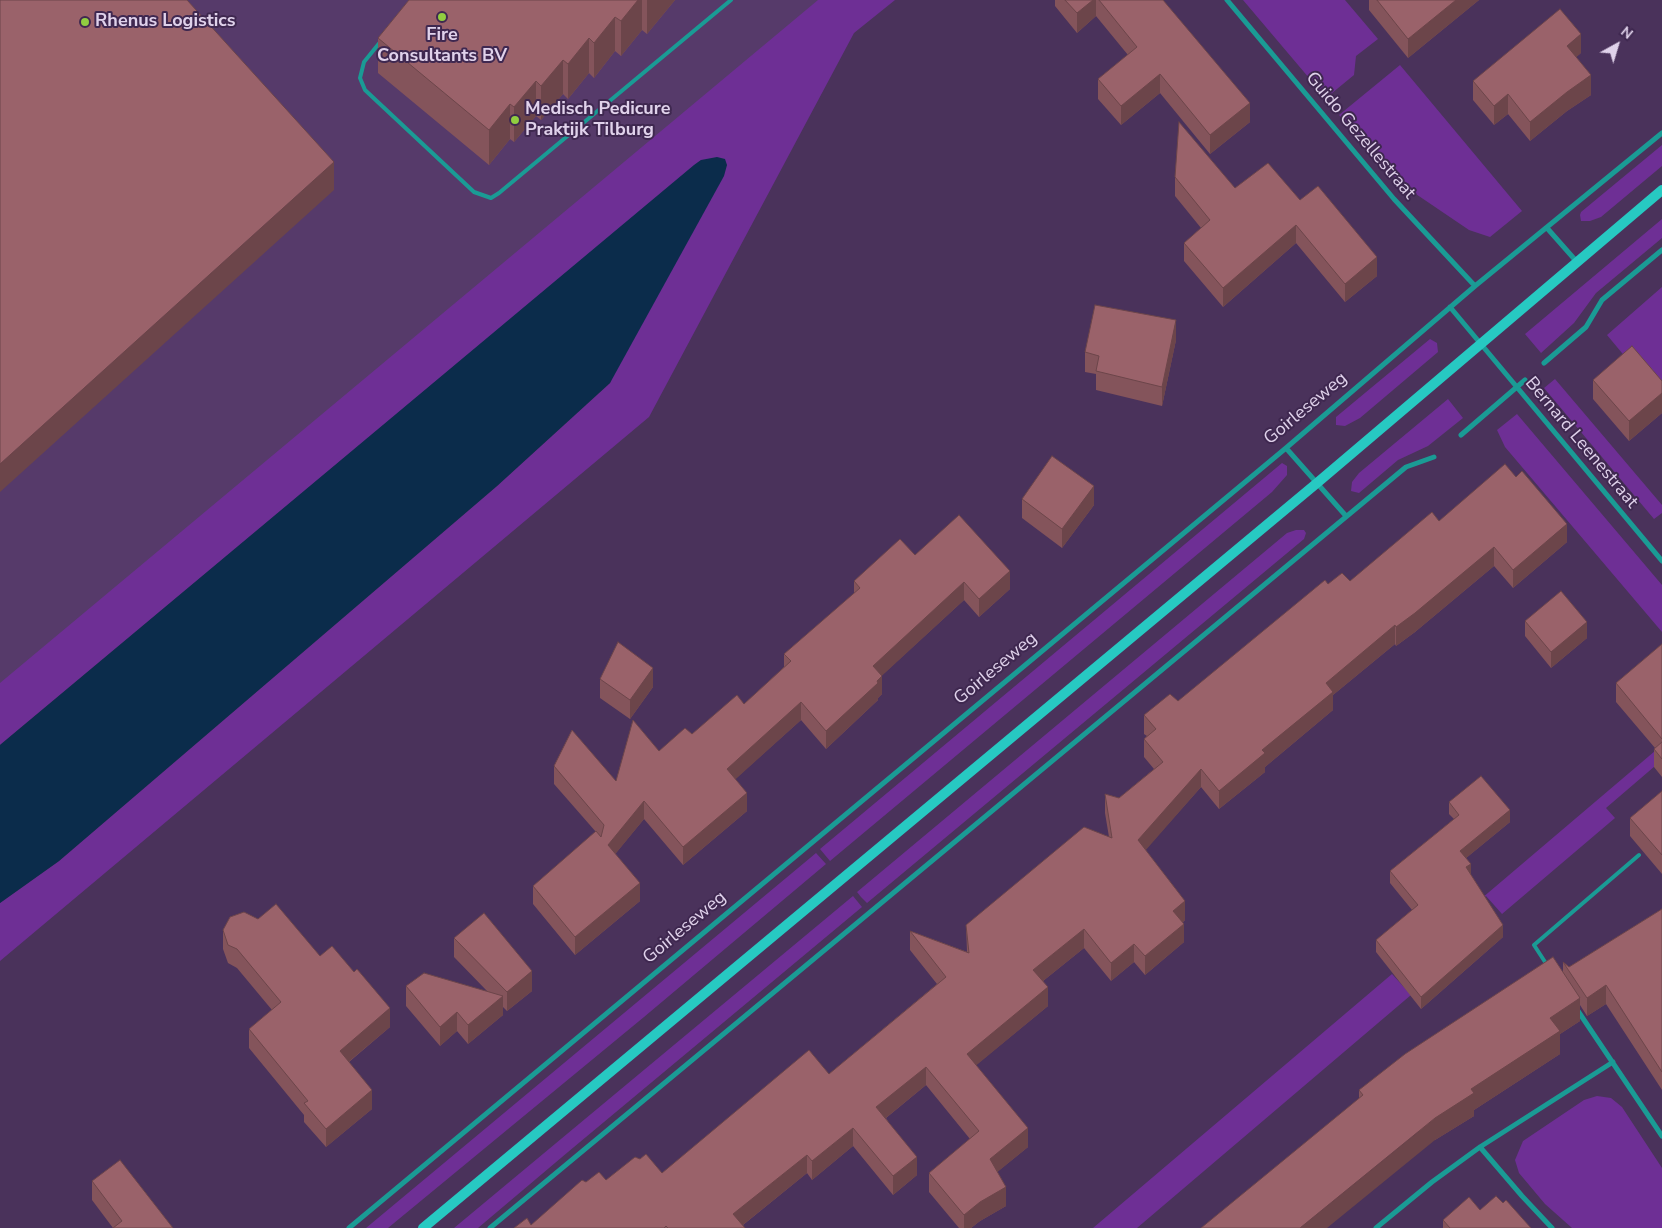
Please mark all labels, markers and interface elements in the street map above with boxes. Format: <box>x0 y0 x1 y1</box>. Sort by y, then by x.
place label: Rhenus Logistics <box>95 11 236 33</box>
marker: Fire Consultants BV <box>436 11 448 23</box>
marker: Rhenus Logistics <box>79 16 91 28</box>
north arrow <box>1592 20 1642 70</box>
text: N <box>1617 22 1637 44</box>
place label: Fire Consultants BV <box>377 25 507 68</box>
street label: Guido Gezellestraat <box>1300 68 1420 204</box>
place label: Medisch Pedicure Praktijk Tilburg <box>525 99 670 142</box>
marker: Medisch Pedicure Praktijk Tilburg <box>509 114 521 126</box>
street label: Goirleseweg <box>1260 368 1352 450</box>
street label: Bernard Leenestraat <box>1520 373 1642 513</box>
street label: Goirleseweg <box>950 628 1042 710</box>
street label: Goirleseweg <box>639 887 731 969</box>

